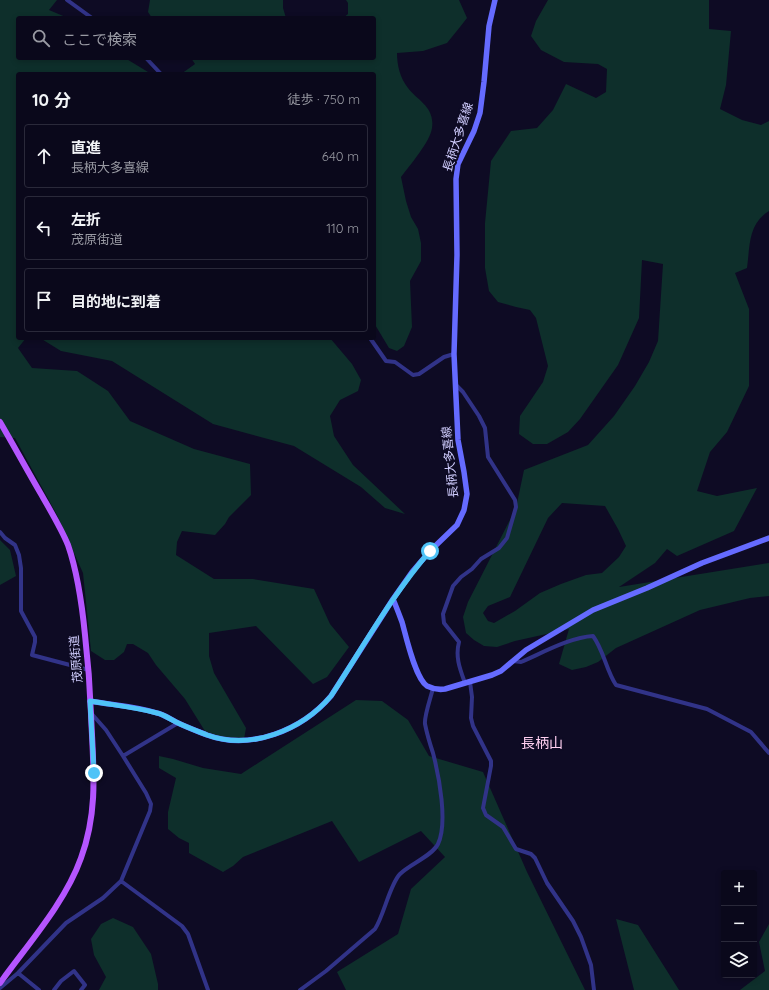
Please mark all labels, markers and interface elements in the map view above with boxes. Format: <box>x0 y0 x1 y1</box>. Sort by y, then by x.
search box <box>16 16 376 60</box>
icon: search <box>30 27 52 49</box>
text: ここで検索 <box>62 30 137 49</box>
text: 10 分 <box>32 89 71 110</box>
text: 徒歩 · 750 m <box>287 91 360 107</box>
street label: 長柄大多喜線 <box>439 100 476 173</box>
text: 直進 <box>71 138 101 157</box>
icon: ahead <box>33 145 55 167</box>
text: 640 m <box>322 148 359 164</box>
text: 長柄大多喜線 <box>71 159 149 175</box>
text: 左折 <box>71 210 101 229</box>
icon: left <box>33 217 55 239</box>
text: 110 m <box>326 220 359 236</box>
text: 茂原街道 <box>71 231 123 247</box>
icon: arrive <box>33 289 55 311</box>
text: 目的地に到着 <box>71 292 161 311</box>
street label: 長柄大多喜線 <box>438 425 461 499</box>
route start <box>421 542 439 560</box>
street label: 茂原街道 <box>66 634 85 684</box>
district label: 長柄山 <box>521 734 563 752</box>
route end <box>85 764 103 782</box>
map controls <box>721 870 757 978</box>
button: + <box>721 870 757 906</box>
button: − <box>721 906 757 942</box>
button: layers <box>721 942 757 978</box>

